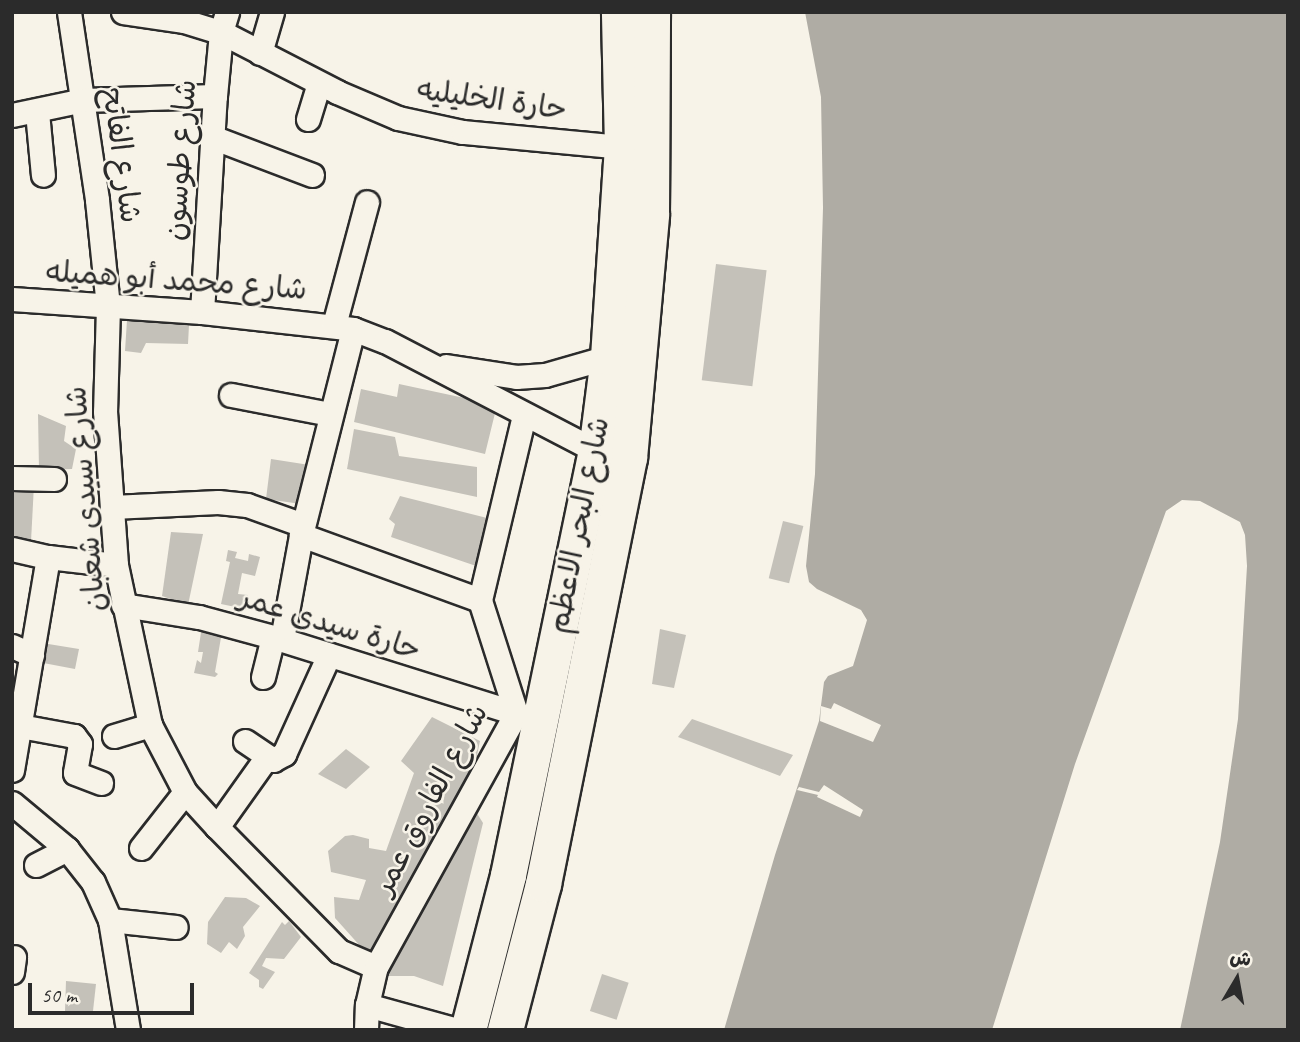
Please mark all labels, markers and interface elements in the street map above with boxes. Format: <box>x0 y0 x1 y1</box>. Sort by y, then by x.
street label: حارة الخليليه <box>415 71 569 127</box>
street label: شارع طوسون <box>156 78 204 242</box>
street label: شارع الفاتح <box>95 85 149 225</box>
street label: شارع محمد أبو هميله <box>44 253 308 307</box>
street label: شارع سيدى شعبان <box>57 385 113 613</box>
street label: شارع البحر الاعظم <box>539 414 617 636</box>
street label: حارة سيدى عمر <box>235 578 425 668</box>
street label: شارع الفاروق عمر <box>365 697 495 901</box>
north arrow <box>1202 944 1272 1014</box>
text: ش <box>1228 945 1253 972</box>
scale bar <box>32 968 198 1012</box>
text: 50 m <box>41 982 77 1008</box>

